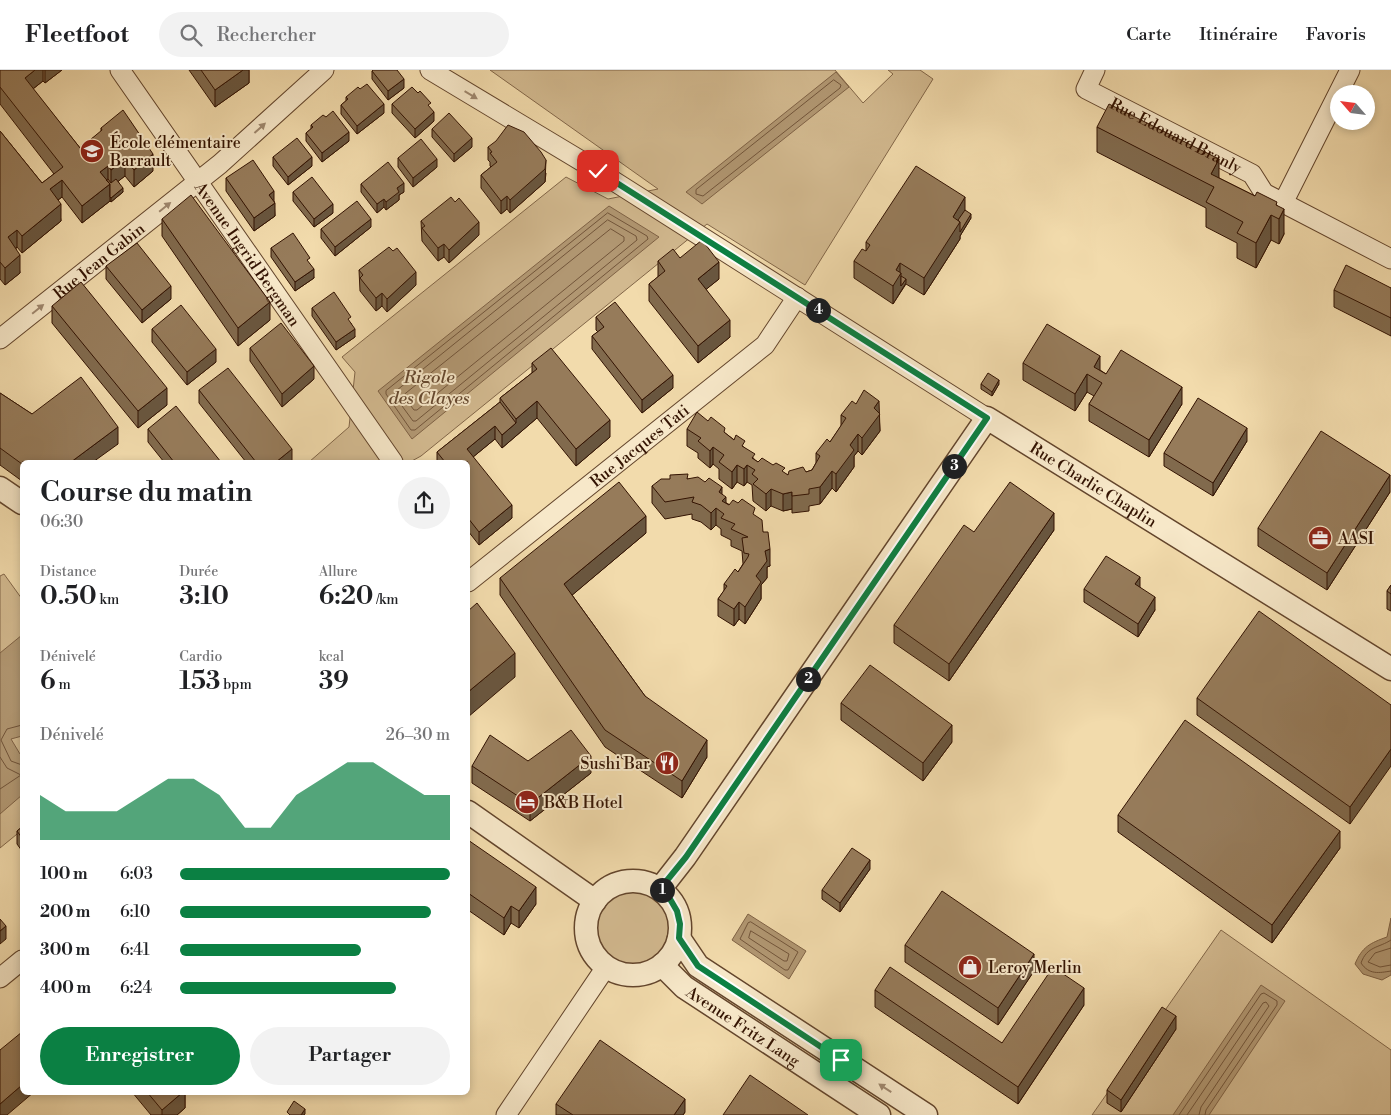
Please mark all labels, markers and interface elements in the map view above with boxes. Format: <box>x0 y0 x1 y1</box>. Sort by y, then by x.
search box <box>159 12 509 57</box>
text: Fleetfoot <box>25 20 129 50</box>
icon: search <box>177 21 205 49</box>
text: Rechercher <box>217 23 316 47</box>
text: Carte <box>1126 23 1171 46</box>
text: Itinéraire <box>1199 23 1278 46</box>
text: Favoris <box>1306 23 1366 46</box>
north arrow <box>1330 85 1375 130</box>
map controls <box>1330 85 1375 130</box>
one-way arrow <box>465 91 478 100</box>
street label: Rue Edouard Branly <box>1106 94 1245 178</box>
one-way arrow <box>254 122 267 133</box>
place label: École élémentaire Barrault <box>109 131 241 171</box>
school or university icon: École élémentaire Barrault <box>79 138 105 164</box>
pin <box>577 150 619 192</box>
icon: check <box>584 157 612 185</box>
street label: Avenue Ingrid Bergman <box>189 178 305 331</box>
one-way arrow <box>159 202 172 213</box>
street label: Rue Jean Gabin <box>49 219 149 304</box>
pin: 4 <box>806 298 830 322</box>
text: 4 <box>814 301 823 319</box>
one-way arrow <box>31 303 44 314</box>
water label: Rigole des Clayes <box>389 366 470 410</box>
street label: Rue Jacques Tati <box>586 401 693 492</box>
street label: Rue Charlie Chaplin <box>1026 438 1161 532</box>
pin: 3 <box>942 454 966 478</box>
text: 3 <box>950 457 959 475</box>
text: Course du matin <box>40 475 253 510</box>
button: share <box>398 477 450 529</box>
text: 06:30 <box>40 512 83 532</box>
office icon: AASI <box>1307 525 1333 551</box>
place label: AASI <box>1337 529 1374 549</box>
text: Distance <box>40 563 97 581</box>
text: Durée <box>179 563 218 581</box>
text: Allure <box>319 563 358 581</box>
text: 0.50 <box>40 581 97 612</box>
text: 3:10 <box>179 581 229 612</box>
text: 6:20 <box>319 581 373 612</box>
text: km <box>97 591 119 609</box>
text: /km <box>373 591 399 609</box>
text: Dénivelé <box>40 648 96 666</box>
text: Cardio <box>179 648 222 666</box>
text: kcal <box>319 648 344 666</box>
text: 6 <box>40 666 56 697</box>
text: 153 <box>179 666 220 697</box>
text: 39 <box>319 666 349 697</box>
pin: 2 <box>796 666 820 692</box>
text: 2 <box>804 670 813 688</box>
text: m <box>56 676 71 694</box>
text: bpm <box>220 676 252 694</box>
text: Dénivelé <box>40 725 104 745</box>
text: 26–30 m <box>386 725 450 745</box>
restaurant icon: Sushi Bar <box>654 750 680 776</box>
place label: Sushi Bar <box>580 754 650 774</box>
hotel icon: B&B Hotel <box>514 789 540 815</box>
place label: B&B Hotel <box>543 793 623 813</box>
text: 100 m <box>40 864 88 884</box>
text: 6:03 <box>120 864 153 884</box>
pin: 1 <box>650 878 674 902</box>
text: 1 <box>659 881 666 899</box>
text: 200 m <box>40 902 90 922</box>
text: 6:10 <box>120 902 150 922</box>
text: 300 m <box>40 940 90 960</box>
text: 6:41 <box>120 940 150 960</box>
shop icon: Leroy Merlin <box>957 954 983 980</box>
place label: Leroy Merlin <box>988 958 1082 978</box>
text: 400 m <box>40 978 91 998</box>
text: 6:24 <box>120 978 152 998</box>
street label: Avenue Fritz Lang <box>681 982 804 1072</box>
button: Enregistrer <box>40 1027 240 1085</box>
button: Partager <box>250 1027 450 1085</box>
pin <box>820 1039 862 1081</box>
icon: arrive <box>827 1046 855 1074</box>
one-way arrow <box>878 1084 891 1093</box>

